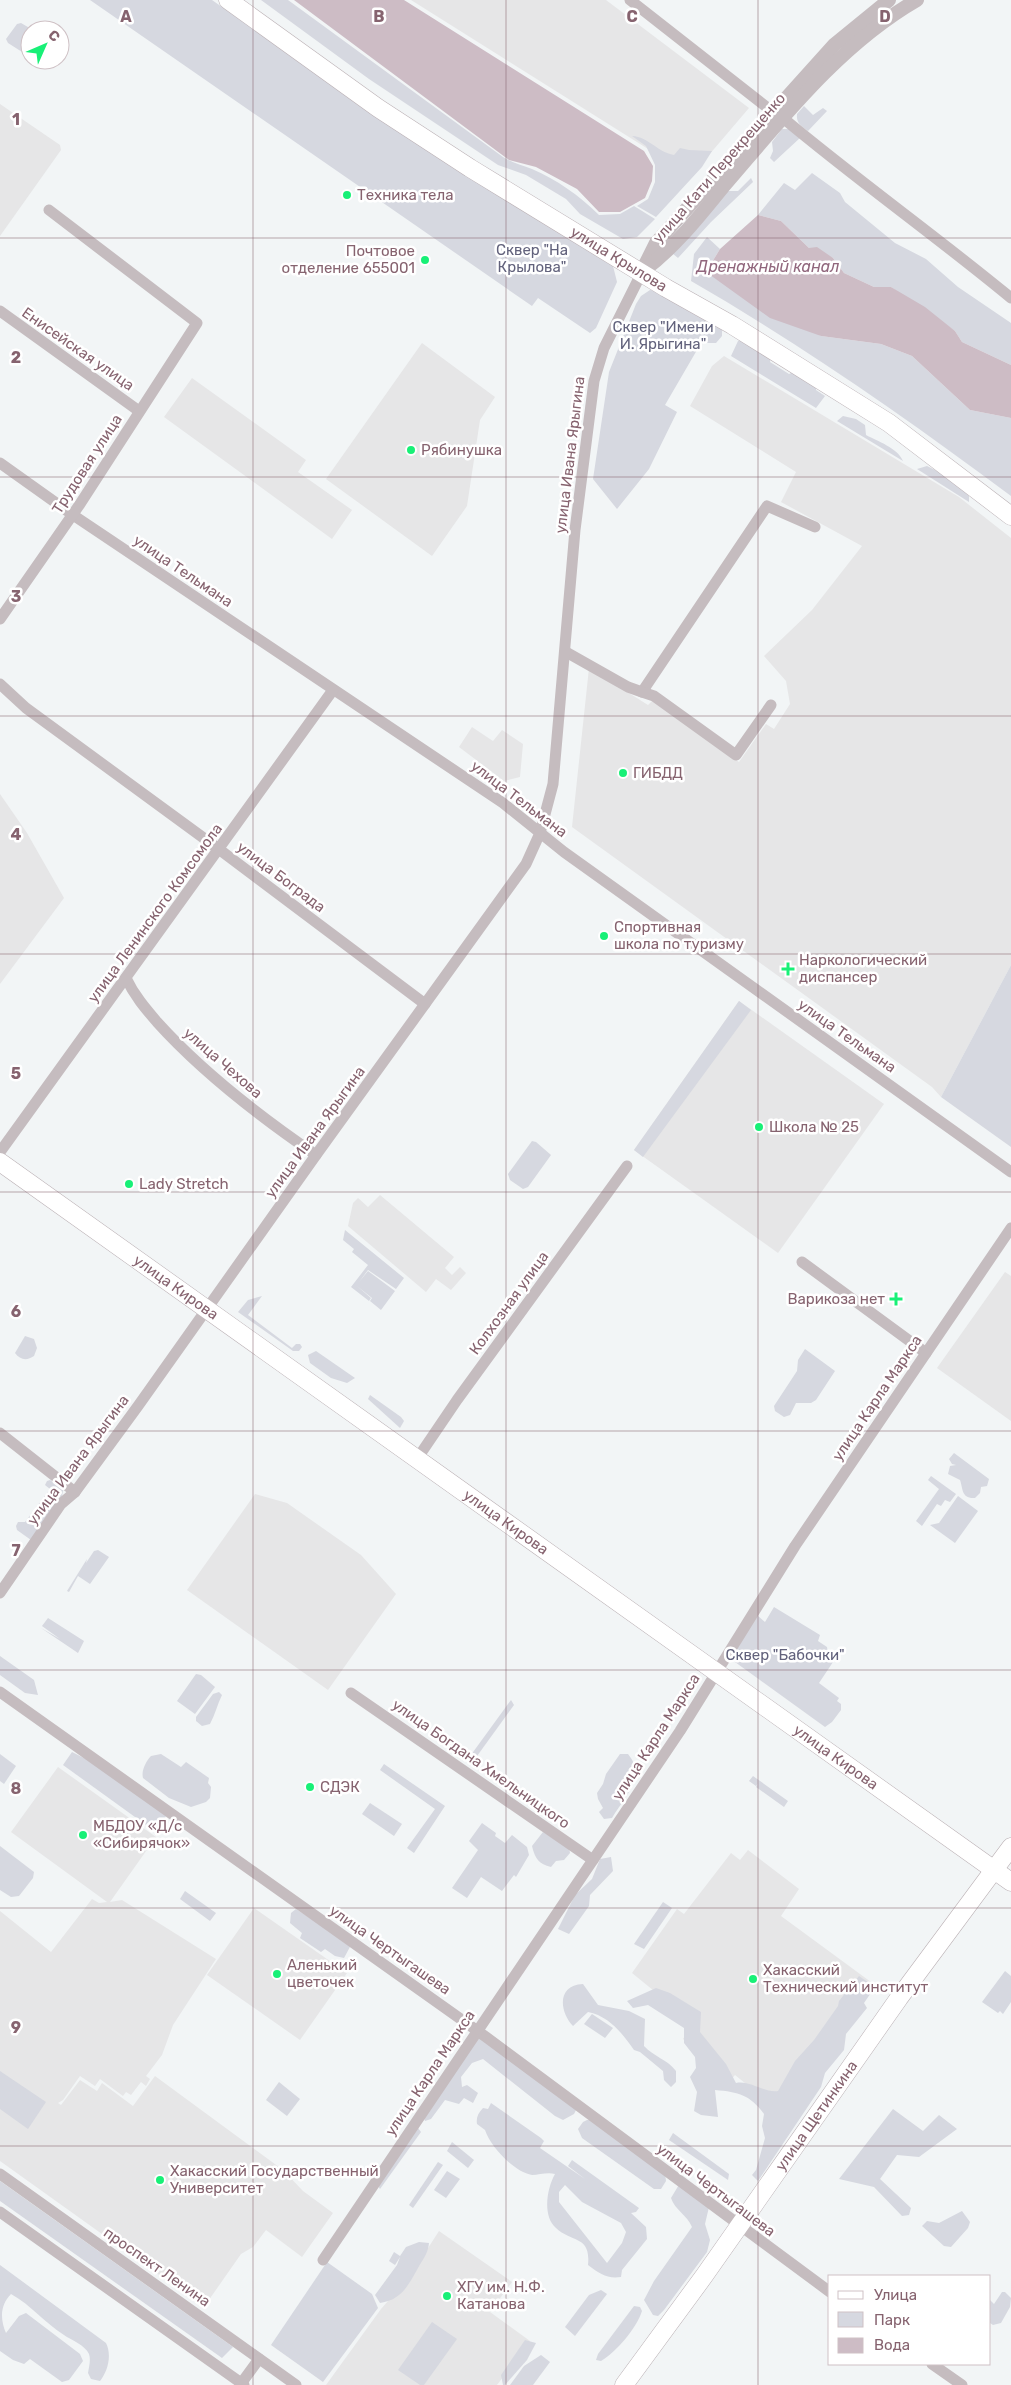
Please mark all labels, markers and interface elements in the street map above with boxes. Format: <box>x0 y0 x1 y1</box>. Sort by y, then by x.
text: A <box>120 7 132 26</box>
text: B <box>373 7 385 26</box>
text: C <box>626 7 638 26</box>
text: D <box>879 7 891 26</box>
north arrow <box>20 20 70 70</box>
text: С <box>44 27 63 46</box>
street label: улица Кати Перекрещенко <box>649 89 789 247</box>
text: 1 <box>12 110 20 129</box>
place label: Техника тела <box>357 186 453 204</box>
marker: Техника тела <box>341 189 353 201</box>
street label: улица Крылова <box>567 223 670 295</box>
park label: Сквер "На Крылова" <box>496 241 568 276</box>
place label: Почтовое отделение 655001 <box>282 242 415 277</box>
marker: Почтовое отделение 655001 <box>419 254 431 266</box>
water label: Дренажный канал <box>695 257 839 276</box>
street label: Енисейская улица <box>18 304 138 394</box>
park label: Сквер "Имени И. Ярыгина" <box>612 318 714 353</box>
text: 2 <box>11 348 21 367</box>
street label: улица Ивана Ярыгина <box>551 375 589 535</box>
street label: Трудовая улица <box>48 411 126 517</box>
place label: Рябинушка <box>421 441 502 459</box>
marker: Рябинушка <box>405 444 417 456</box>
street label: улица Тельмана <box>130 531 236 611</box>
text: 3 <box>11 587 21 606</box>
street label: улица Тельмана <box>467 757 571 841</box>
place label: ГИБДД <box>633 764 683 782</box>
marker: ГИБДД <box>617 767 629 779</box>
street label: улица Ленинского Комсомола <box>84 820 226 1006</box>
text: 4 <box>11 825 22 844</box>
street label: улица Бограда <box>233 838 329 916</box>
place label: Спортивная школа по туризму <box>614 918 744 953</box>
marker: Спортивная школа по туризму <box>598 930 610 942</box>
place label: Наркологический диспансер <box>799 951 927 986</box>
marker: Наркологический диспансер <box>781 962 795 976</box>
street label: улица Тельмана <box>794 995 900 1077</box>
street label: улица Чехова <box>180 1024 266 1102</box>
street label: улица Ивана Ярыгина <box>261 1063 369 1201</box>
text: 5 <box>11 1064 21 1083</box>
place label: Школа № 25 <box>769 1118 859 1136</box>
marker: Школа № 25 <box>753 1121 765 1133</box>
place label: Lady Stretch <box>139 1175 229 1193</box>
marker: Lady Stretch <box>123 1178 135 1190</box>
street label: Колхозная улица <box>466 1248 552 1358</box>
street label: улица Кирова <box>130 1251 222 1324</box>
place label: Варикоза нет <box>787 1290 885 1308</box>
marker: Варикоза нет <box>889 1292 903 1306</box>
text: 6 <box>11 1302 21 1321</box>
street label: улица Карла Маркса <box>828 1332 926 1464</box>
street label: улица Ивана Ярыгина <box>23 1391 133 1529</box>
street label: улица Кирова <box>460 1486 552 1559</box>
text: 7 <box>11 1541 21 1560</box>
park label: Сквер "Бабочки" <box>725 1646 845 1664</box>
street label: улица Карла Маркса <box>608 1670 704 1804</box>
street label: улица Богдана Хмельницкого <box>389 1696 573 1832</box>
street label: улица Кирова <box>790 1721 882 1793</box>
place label: СДЭК <box>320 1778 360 1796</box>
text: 8 <box>11 1779 22 1798</box>
marker: СДЭК <box>304 1781 316 1793</box>
place label: МБДОУ «Д/с «Сибирячок» <box>93 1817 190 1852</box>
marker: МБДОУ «Д/с «Сибирячок» <box>77 1829 89 1841</box>
street label: улица Чертыгашева <box>326 1901 454 1999</box>
place label: Аленький цветочек <box>287 1956 357 1991</box>
place label: Хакасский Технический институт <box>763 1961 929 1996</box>
marker: Аленький цветочек <box>271 1968 283 1980</box>
marker: Хакасский Технический институт <box>747 1973 759 1985</box>
street label: улица Карла Маркса <box>381 2007 479 2139</box>
text: 9 <box>11 2018 21 2037</box>
street label: улица Щетинкина <box>772 2057 861 2174</box>
street label: улица Чертыгашева <box>653 2140 779 2240</box>
place label: Хакасский Государственный Университет <box>170 2162 379 2197</box>
marker: Хакасский Государственный Университет <box>154 2174 166 2186</box>
street label: проспект Ленина <box>100 2223 214 2311</box>
legend <box>828 2275 991 2365</box>
place label: ХГУ им. Н.Ф. Катанова <box>457 2278 545 2313</box>
text: Улица <box>874 2286 917 2304</box>
marker: ХГУ им. Н.Ф. Катанова <box>441 2290 453 2302</box>
text: Парк <box>874 2311 910 2329</box>
text: Вода <box>874 2336 910 2354</box>

